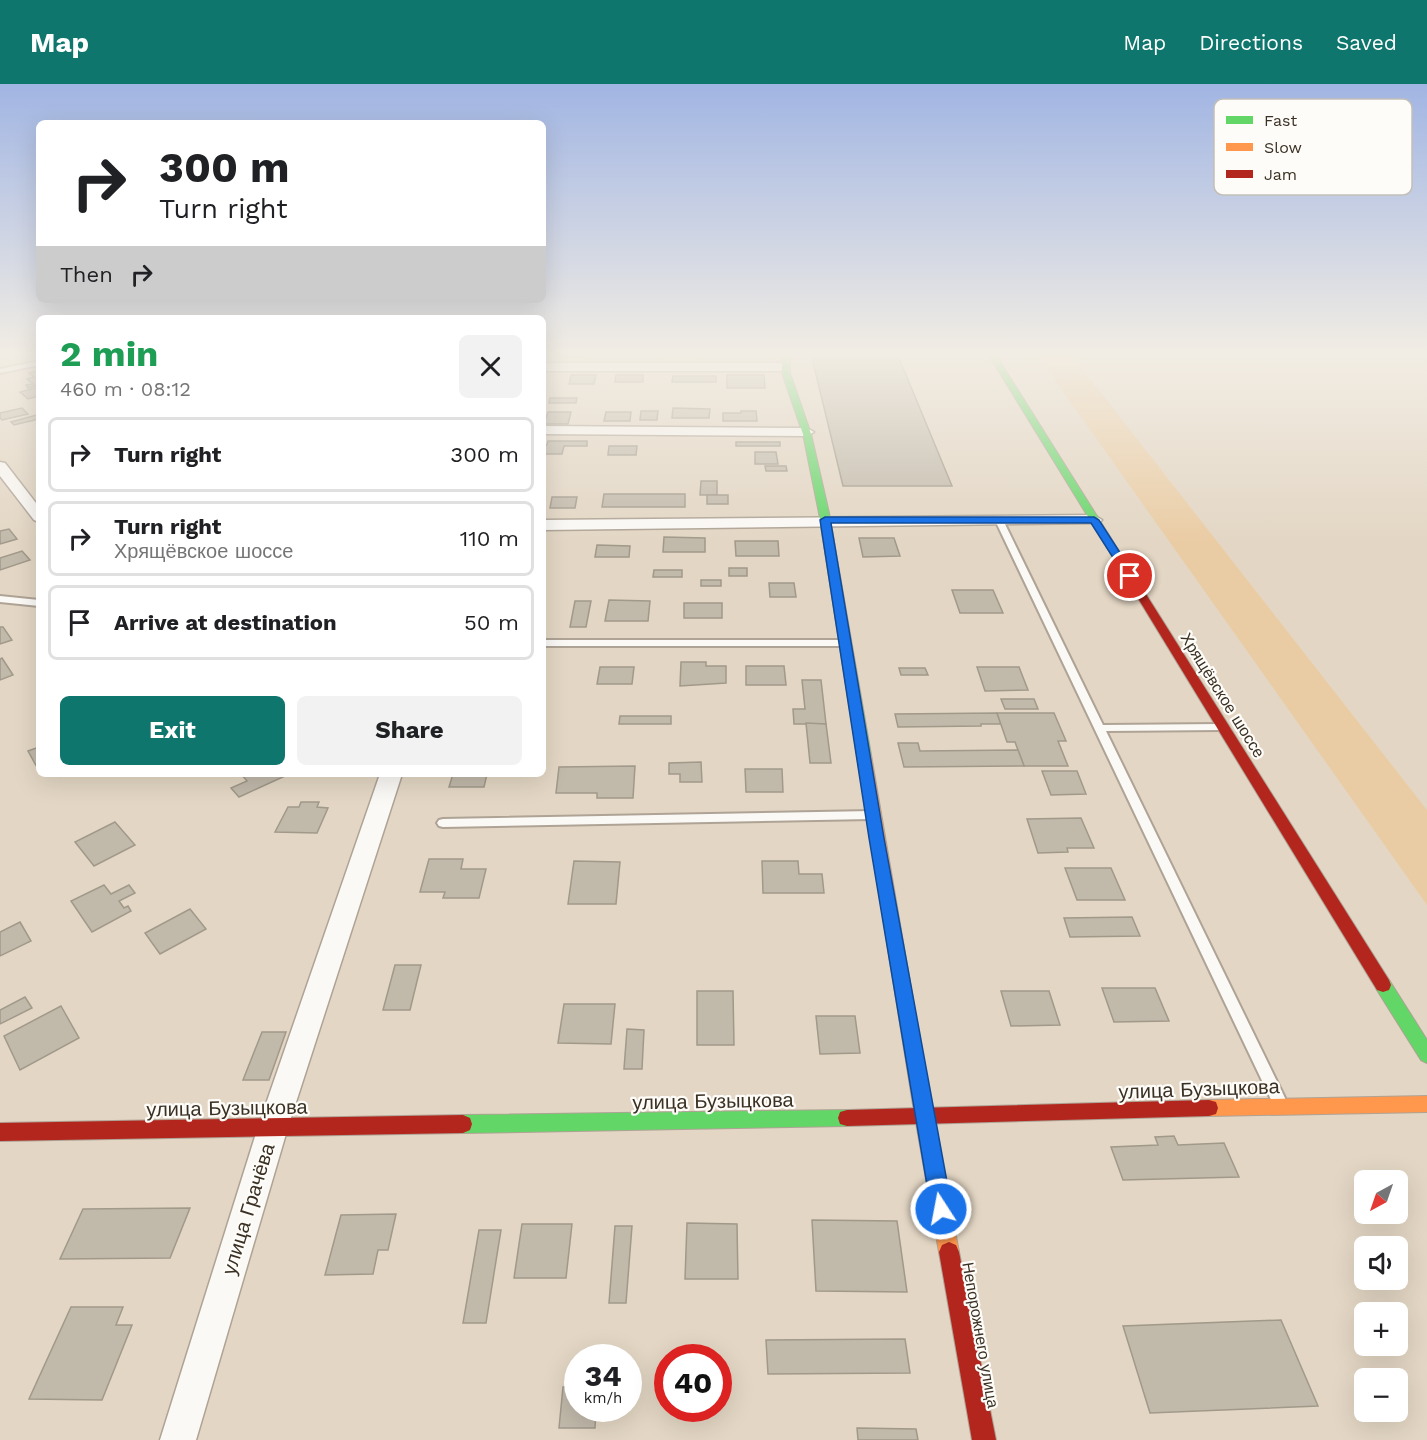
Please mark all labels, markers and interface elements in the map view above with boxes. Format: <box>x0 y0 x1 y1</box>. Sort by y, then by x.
text: Map <box>30 26 89 59</box>
text: Map <box>1123 30 1166 55</box>
text: Directions <box>1199 30 1303 55</box>
text: Saved <box>1336 30 1397 55</box>
legend <box>1214 99 1412 195</box>
text: Fast <box>1264 111 1297 130</box>
text: Slow <box>1264 138 1302 157</box>
text: 300 m <box>159 143 290 192</box>
icon: right <box>60 144 138 222</box>
text: Jam <box>1264 165 1297 184</box>
text: Turn right <box>159 193 288 225</box>
icon: right <box>125 258 158 291</box>
text: Then <box>60 262 113 287</box>
text: 2 min <box>60 333 158 375</box>
button: close <box>459 335 522 398</box>
text: 460 m · 08:12 <box>60 377 191 401</box>
icon: right <box>63 438 96 471</box>
text: Turn right <box>114 442 221 467</box>
text: 300 m <box>450 442 519 467</box>
text: Turn right <box>114 514 221 539</box>
icon: right <box>63 522 96 555</box>
text: 110 m <box>460 526 519 551</box>
text: Хрящёвское шоссе <box>114 539 293 563</box>
pin <box>1104 550 1155 601</box>
icon: arrive <box>1113 559 1146 592</box>
icon: arrive <box>63 606 96 639</box>
text: Arrive at destination <box>114 610 337 635</box>
text: 50 m <box>464 610 519 635</box>
street label: Хрящёвское шоссе <box>1176 629 1269 761</box>
button: Exit <box>60 696 285 765</box>
button: Share <box>297 696 522 765</box>
street label: улица Бузыцкова <box>1118 1074 1281 1104</box>
street label: улица Бузыцкова <box>632 1088 795 1114</box>
street label: улица Бузыцкова <box>146 1095 309 1121</box>
street label: улица Грачёва <box>217 1139 280 1278</box>
north arrow <box>1354 1170 1408 1224</box>
map controls <box>1354 1170 1408 1422</box>
position arrow <box>909 1177 973 1241</box>
button: sound <box>1354 1236 1408 1290</box>
street label: Непорожнего улица <box>958 1261 1003 1410</box>
button: + <box>1354 1302 1408 1356</box>
speed limit sign: 40 <box>654 1344 732 1422</box>
text: 34 <box>584 1358 622 1393</box>
button: − <box>1354 1368 1408 1422</box>
text: km/h <box>584 1389 622 1407</box>

